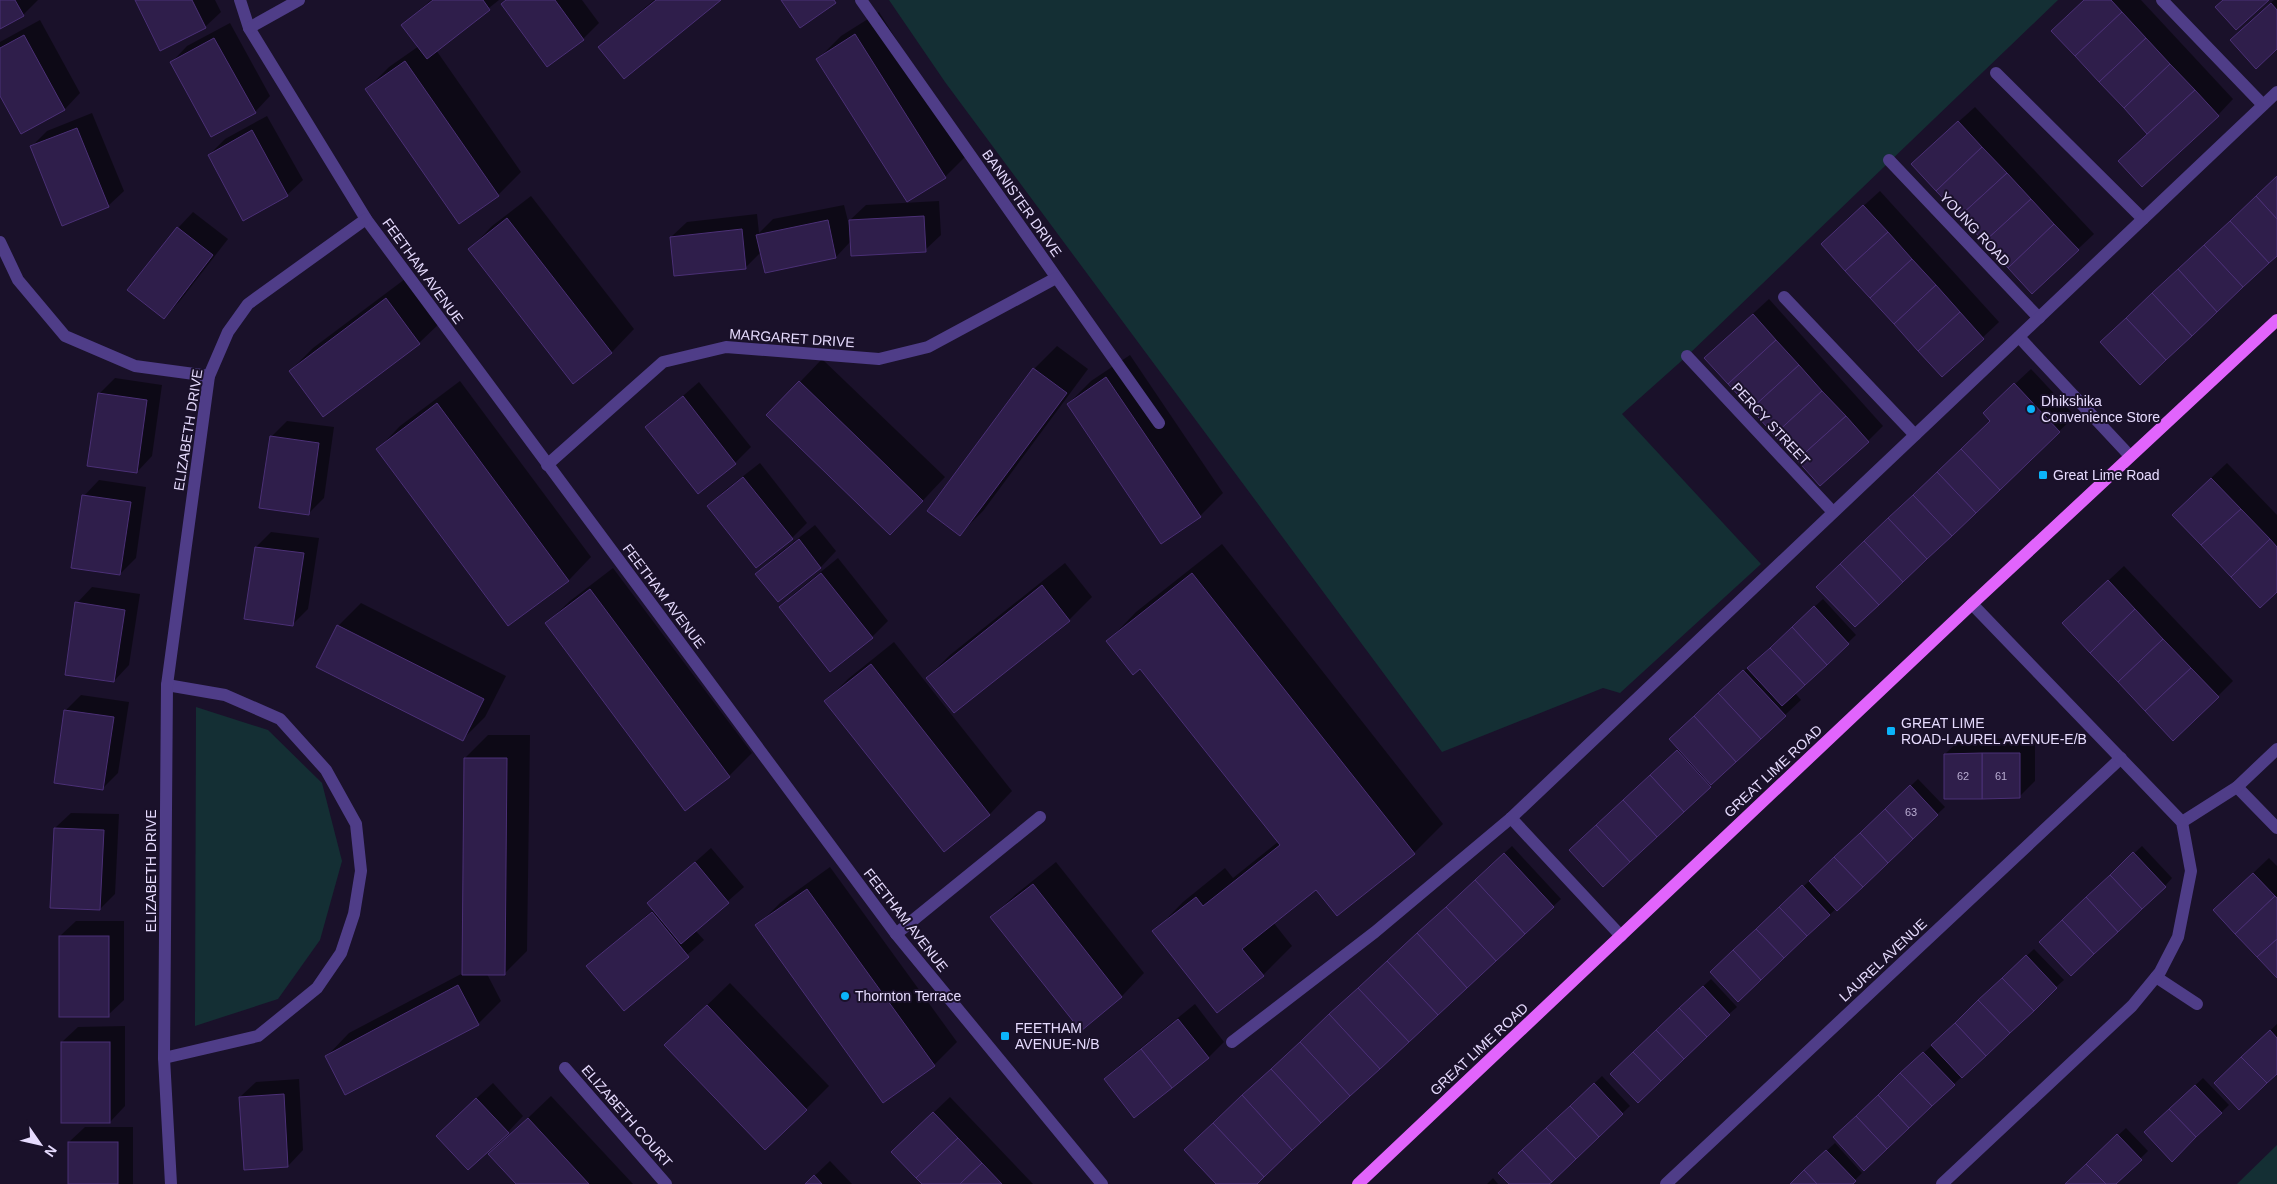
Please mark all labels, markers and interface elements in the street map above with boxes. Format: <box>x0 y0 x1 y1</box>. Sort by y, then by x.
street label: BANNISTER DRIVE <box>979 146 1065 260</box>
street label: YOUNG ROAD <box>1937 189 2013 269</box>
street label: FEETHAM AVENUE <box>379 215 467 327</box>
street label: MARGARET DRIVE <box>729 326 855 350</box>
street label: ELIZABETH DRIVE <box>170 368 206 492</box>
street label: PERCY STREET <box>1729 379 1814 469</box>
place label: Dhikshika Convenience Store <box>2041 393 2160 425</box>
marker: Dhikshika Convenience Store <box>2025 403 2037 415</box>
place label: Great Lime Road <box>2053 467 2160 483</box>
marker: Great Lime Road <box>2037 469 2049 481</box>
street label: FEETHAM AVENUE <box>620 541 708 651</box>
place label: GREAT LIME ROAD-LAUREL AVENUE-E/B <box>1901 715 2087 747</box>
street label: GREAT LIME ROAD <box>1721 722 1825 820</box>
marker: GREAT LIME ROAD-LAUREL AVENUE-E/B <box>1885 725 1897 737</box>
house number: 62 <box>1957 770 1969 782</box>
house number: 61 <box>1995 770 2007 782</box>
house number: 63 <box>1905 806 1917 818</box>
street label: ELIZABETH DRIVE <box>143 810 159 932</box>
street label: FEETHAM AVENUE <box>861 865 951 975</box>
street label: LAUREL AVENUE <box>1836 915 1930 1005</box>
place label: Thornton Terrace <box>855 988 962 1004</box>
marker: Thornton Terrace <box>839 990 851 1002</box>
street label: GREAT LIME ROAD <box>1427 1000 1531 1098</box>
place label: FEETHAM AVENUE-N/B <box>1015 1020 1100 1052</box>
marker: FEETHAM AVENUE-N/B <box>999 1030 1011 1042</box>
street label: ELIZABETH COURT <box>578 1062 676 1171</box>
north arrow <box>15 1119 65 1169</box>
text: N <box>41 1143 60 1160</box>

